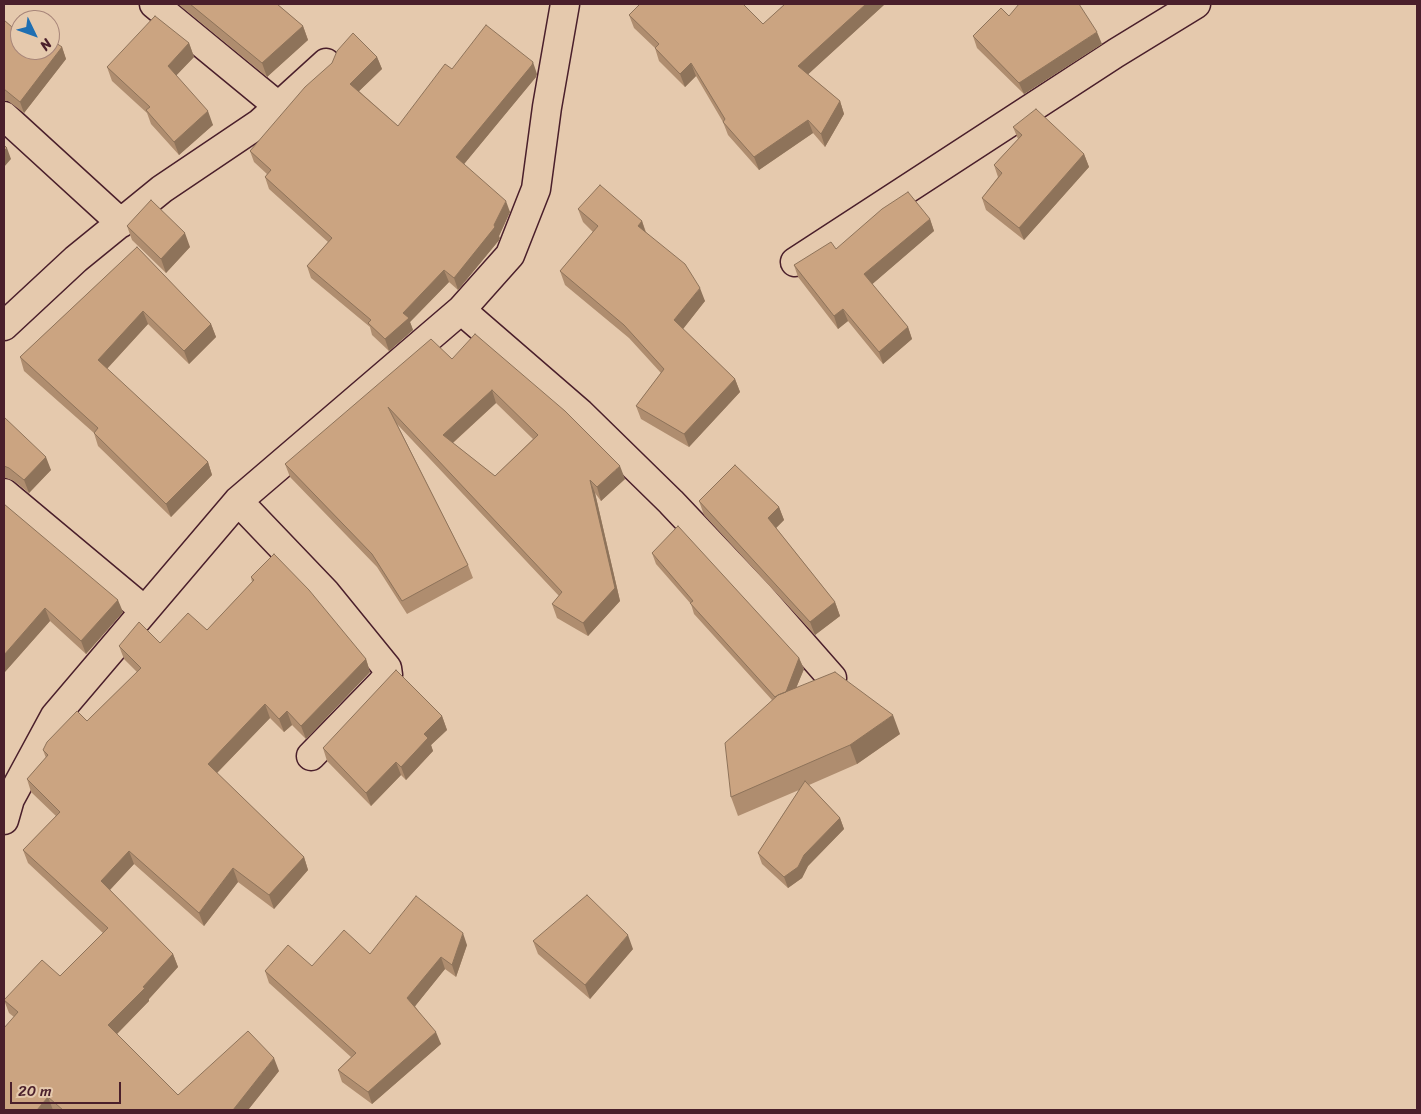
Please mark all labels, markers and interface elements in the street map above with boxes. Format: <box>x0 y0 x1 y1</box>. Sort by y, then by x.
north arrow <box>10 10 60 60</box>
text: N <box>33 33 58 57</box>
scale bar <box>12 1072 124 1104</box>
text: 20 m <box>18 1078 52 1104</box>

